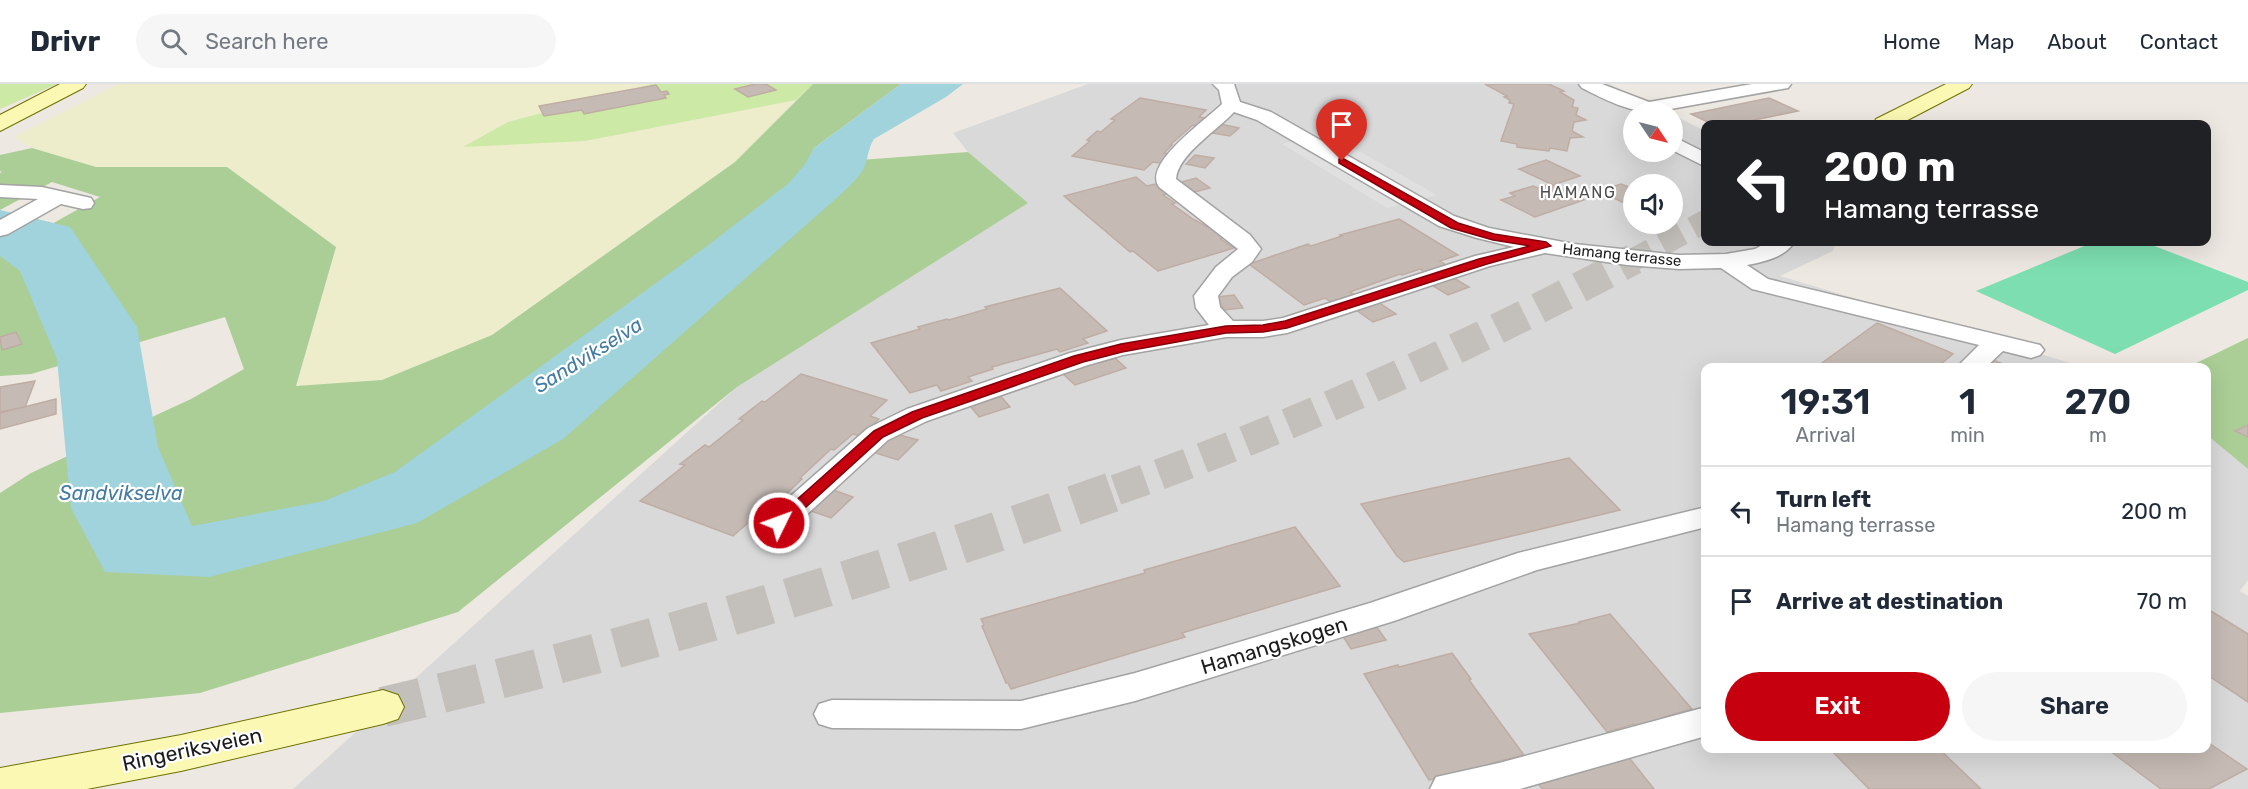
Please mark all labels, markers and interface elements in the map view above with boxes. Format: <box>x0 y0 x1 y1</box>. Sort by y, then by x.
search box <box>136 14 556 68</box>
text: Drivr <box>30 25 100 58</box>
icon: search <box>157 25 190 58</box>
text: Search here <box>205 28 329 55</box>
text: Home <box>1883 29 1940 54</box>
text: Map <box>1973 29 2014 54</box>
text: About <box>2047 29 2107 54</box>
text: Contact <box>2140 29 2218 54</box>
pin <box>1316 99 1367 161</box>
north arrow <box>1623 102 1683 162</box>
map controls <box>1623 102 1683 234</box>
icon: arrive <box>1325 108 1358 141</box>
text: 200 m <box>1824 142 1956 192</box>
icon: left <box>1725 144 1803 222</box>
button: sound <box>1623 174 1683 234</box>
district label: HAMANG <box>1540 183 1616 202</box>
text: Hamang terrasse <box>1824 193 2039 225</box>
street label: Hamang terrasse <box>1562 240 1682 270</box>
water label: Sandvikselva <box>529 312 647 398</box>
text: 19:31 <box>1781 380 1871 423</box>
text: 1 <box>1959 380 1976 423</box>
text: 270 <box>2064 380 2131 423</box>
text: Arrival <box>1796 423 1856 447</box>
text: min <box>1950 423 1985 447</box>
text: m <box>2089 423 2107 447</box>
water label: Sandvikselva <box>59 481 183 505</box>
text: Turn left <box>1776 486 1871 513</box>
position arrow <box>747 491 811 555</box>
icon: left <box>1725 495 1758 528</box>
text: 200 m <box>2121 498 2187 525</box>
text: Hamang terrasse <box>1776 513 1935 537</box>
icon: arrive <box>1725 585 1758 618</box>
text: Arrive at destination <box>1776 588 2003 615</box>
text: 70 m <box>2137 588 2187 615</box>
street label: Hamangskogen <box>1198 611 1350 679</box>
button: Exit <box>1725 672 1950 741</box>
button: Share <box>1962 672 2187 741</box>
street label: Ringeriksveien <box>120 722 264 776</box>

